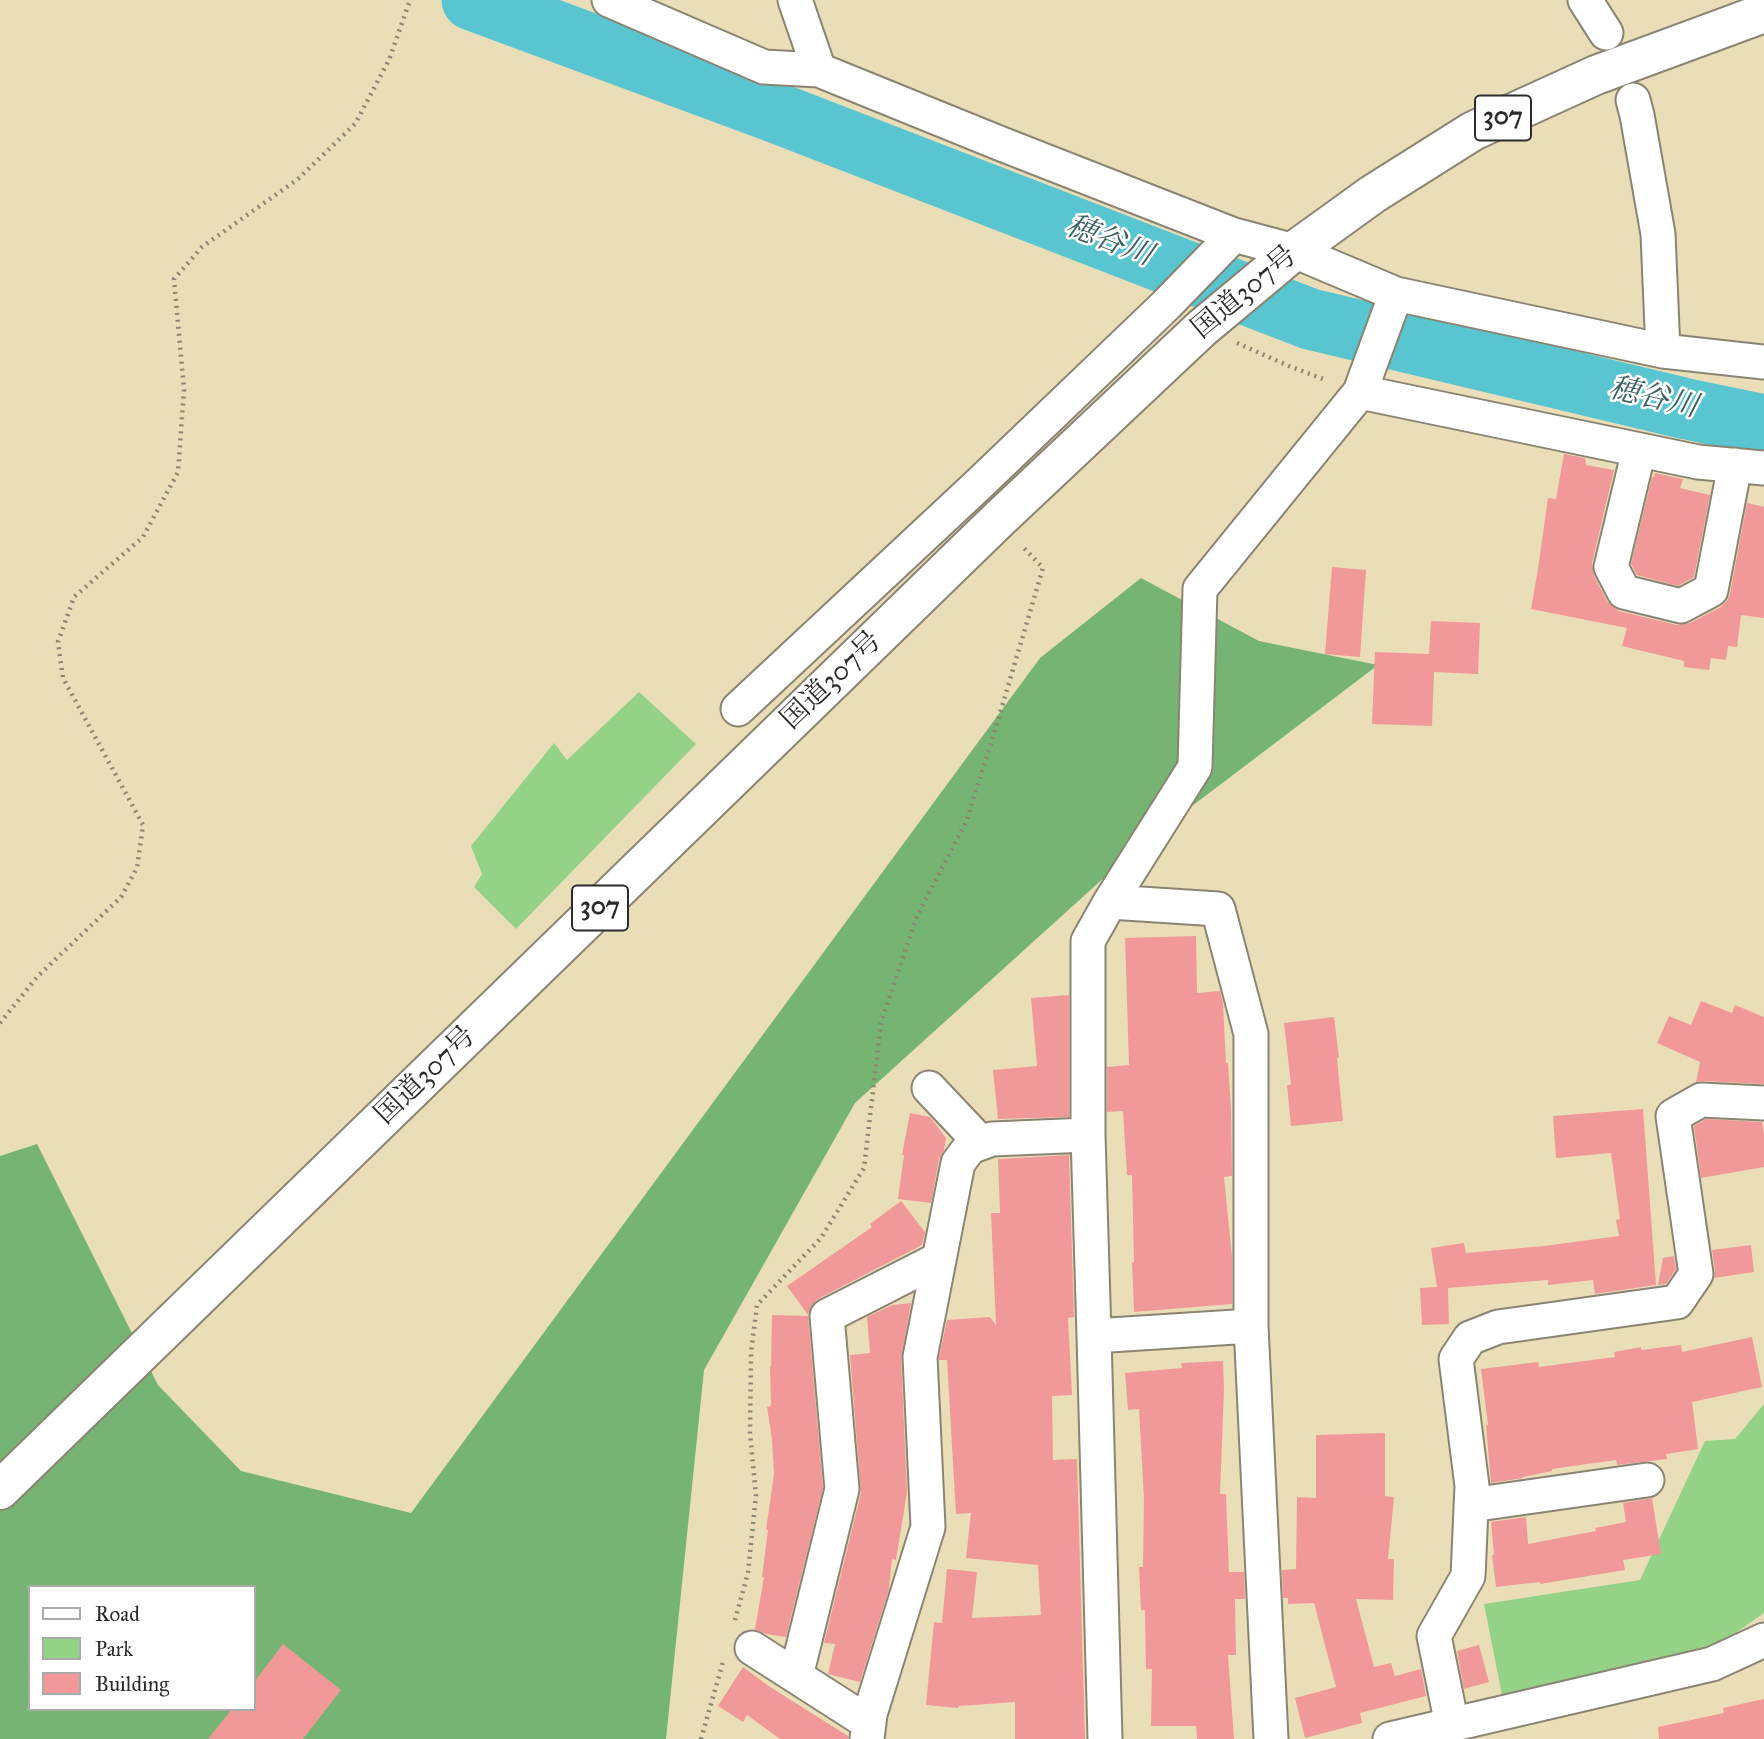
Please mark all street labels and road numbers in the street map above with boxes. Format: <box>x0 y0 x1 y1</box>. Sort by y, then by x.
road number: 307 <box>1475 96 1531 140</box>
street label: 国道307号 <box>1186 239 1304 347</box>
street label: 国道307号 <box>775 625 889 737</box>
road number: 307 <box>572 886 628 931</box>
street label: 国道307号 <box>369 1020 483 1132</box>

